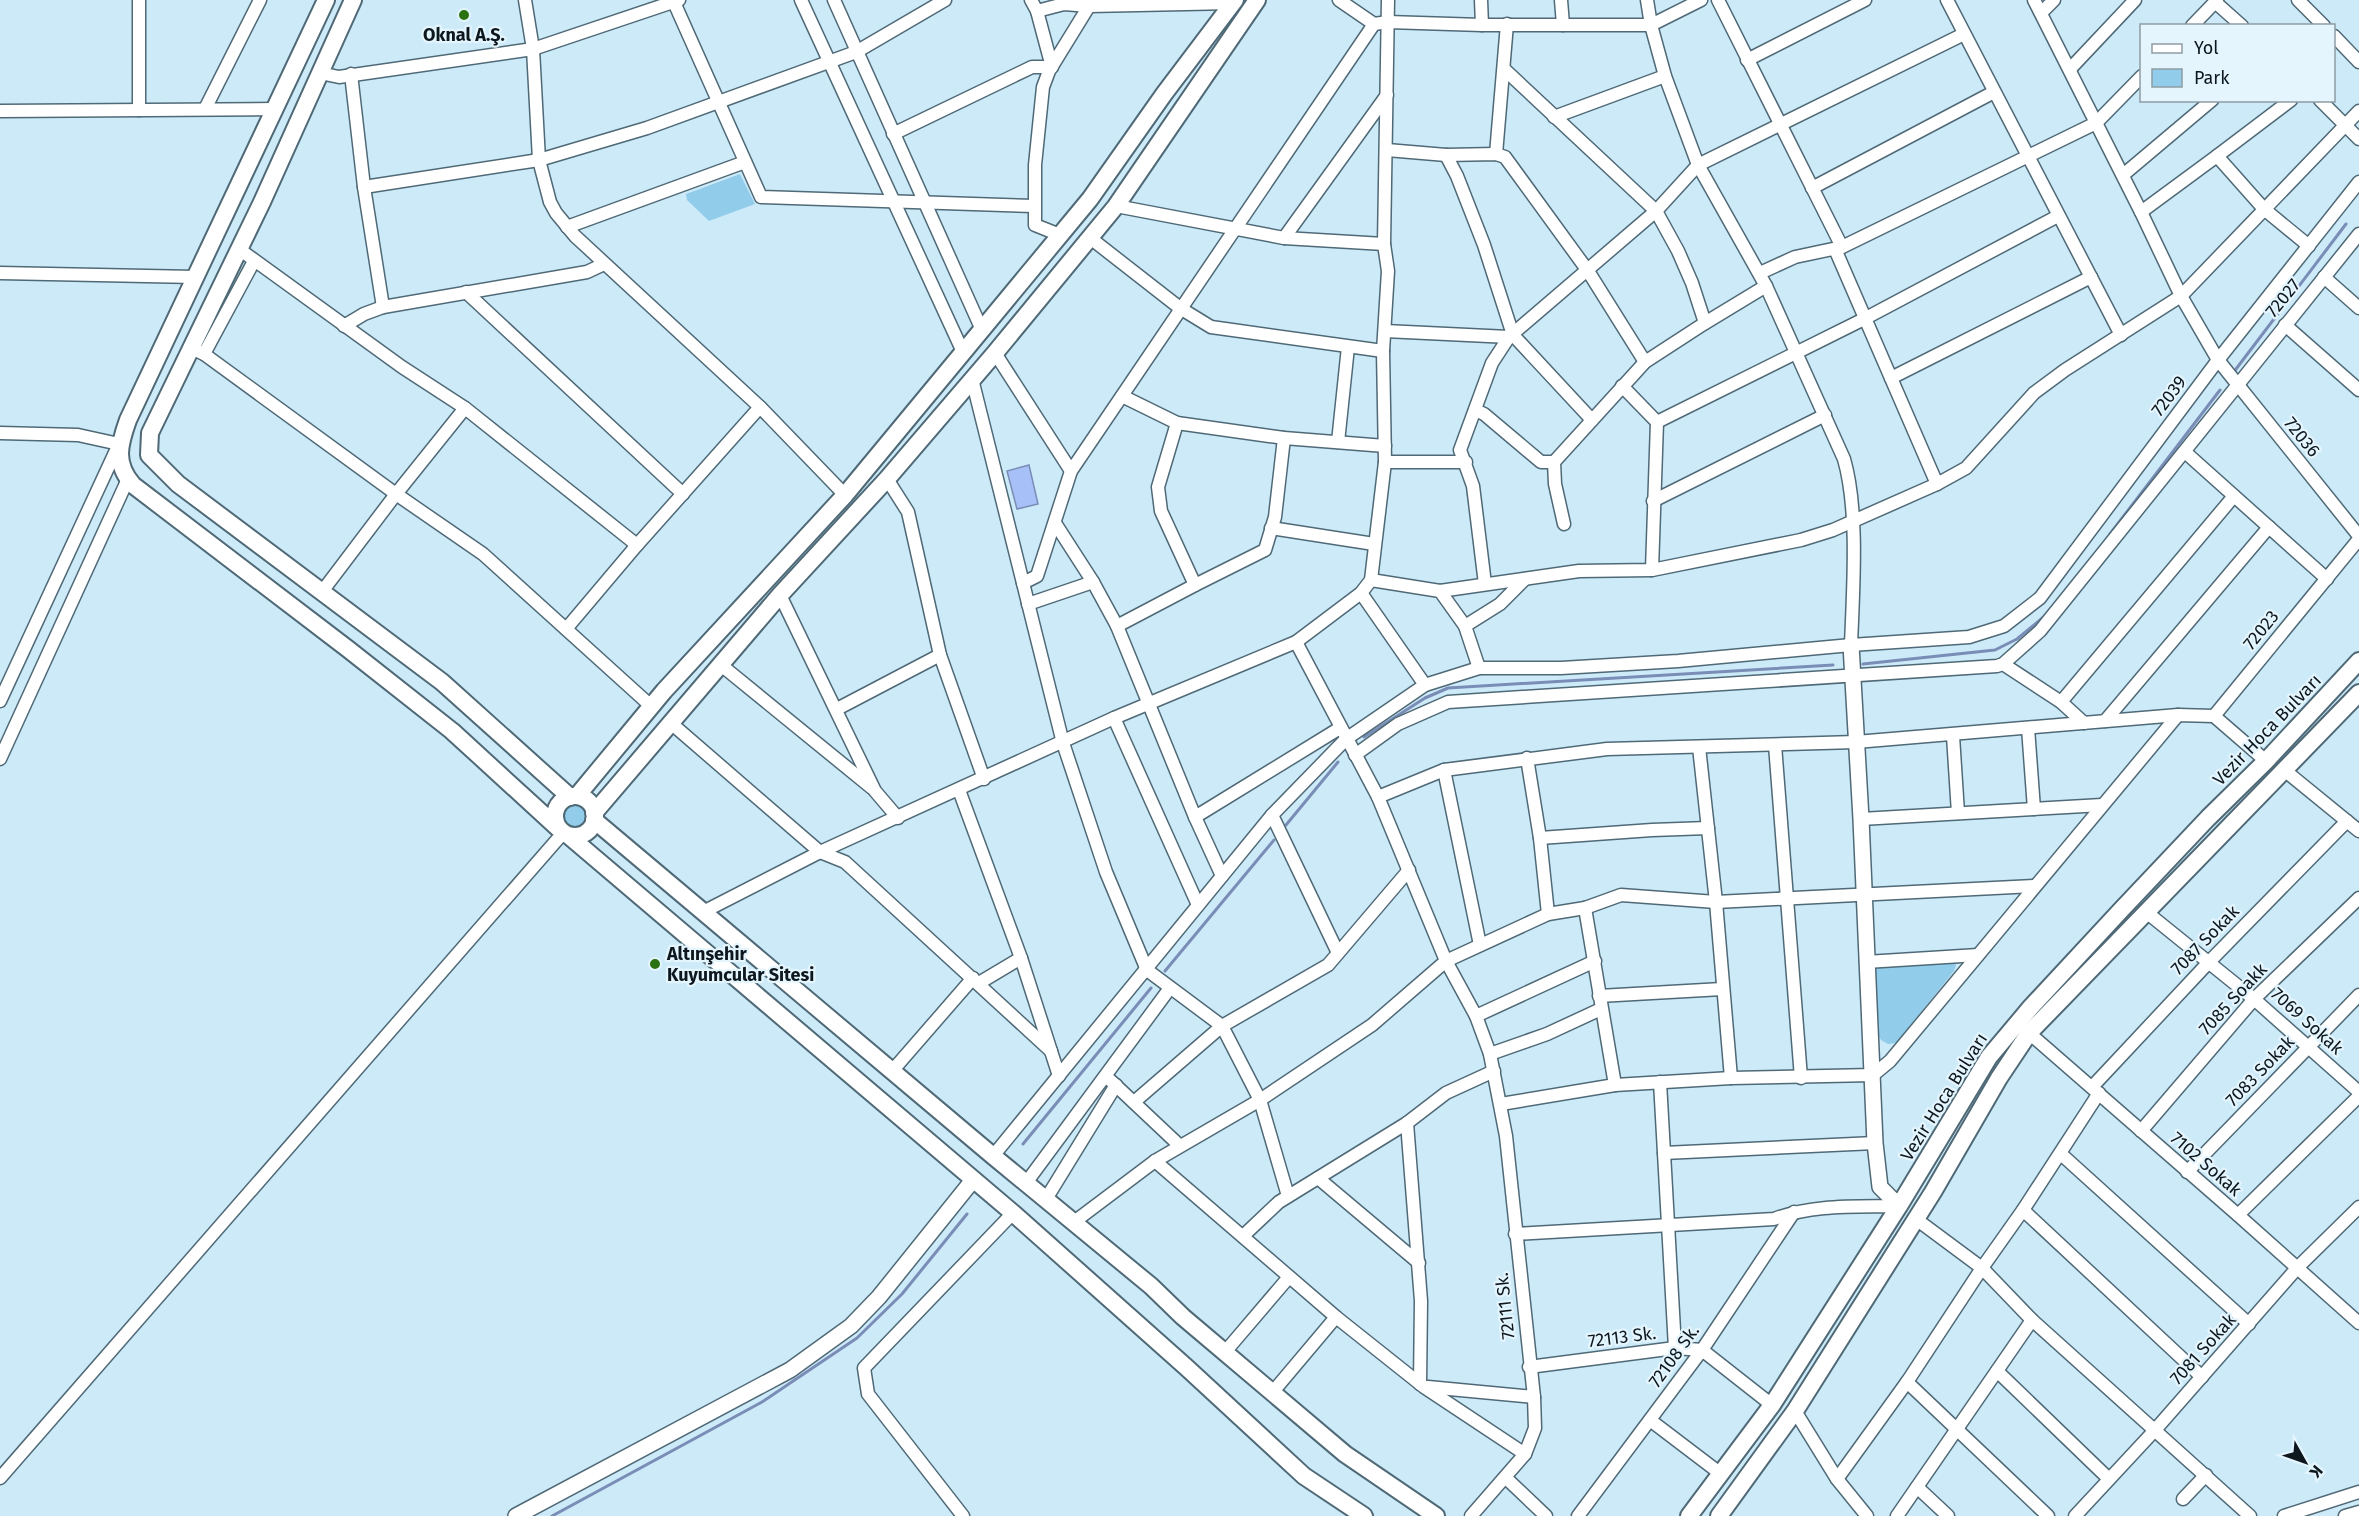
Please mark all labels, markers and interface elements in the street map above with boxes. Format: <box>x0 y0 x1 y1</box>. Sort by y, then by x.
marker: Oknal A.Ş. <box>457 8 471 22</box>
place label: Oknal A.Ş. <box>423 24 505 46</box>
legend <box>2140 24 2335 102</box>
text: Yol <box>2194 37 2219 59</box>
text: Park <box>2194 67 2230 89</box>
street label: 72027 <box>2261 274 2305 322</box>
street label: 72039 <box>2147 372 2191 420</box>
street label: 72036 <box>2279 413 2325 461</box>
street label: 72023 <box>2239 606 2283 654</box>
street label: Vezir Hoca Bulvarı <box>2208 670 2326 790</box>
street label: 7087 Sokak <box>2166 900 2244 979</box>
place label: Altınşehir Kuyumcular Sitesi <box>666 943 814 986</box>
marker: Altınşehir Kuyumcular Sitesi <box>648 957 662 971</box>
street label: 7085 Soakk <box>2194 958 2272 1039</box>
street label: 7069 Sokak <box>2266 983 2348 1060</box>
street label: Vezir Hoca Bulvarı <box>1896 1029 1992 1165</box>
street label: 7083 Sokak <box>2221 1031 2300 1111</box>
street label: 7102 Sokak <box>2166 1127 2247 1201</box>
street label: 72111 Sk. <box>1491 1271 1519 1341</box>
street label: 7081 Sokak <box>2165 1308 2241 1389</box>
street label: 72108 Sk. <box>1644 1320 1704 1392</box>
street label: 72113 Sk. <box>1587 1322 1657 1352</box>
north arrow <box>2275 1432 2335 1492</box>
text: K <box>2305 1461 2327 1482</box>

